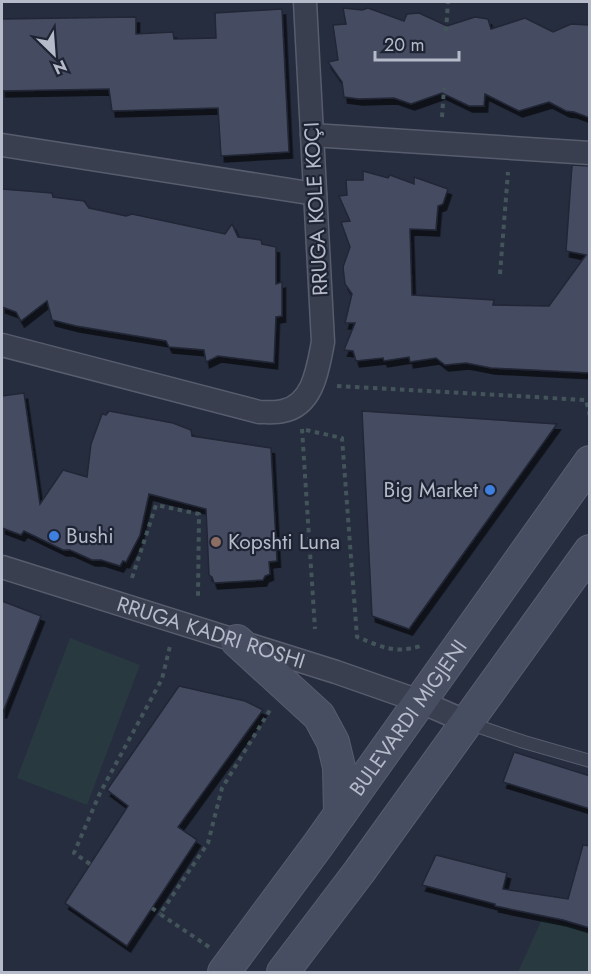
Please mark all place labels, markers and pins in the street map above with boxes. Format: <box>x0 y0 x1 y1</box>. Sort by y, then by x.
place label: Big Market <box>383 475 478 505</box>
marker: Big Market <box>483 483 497 497</box>
place label: Bushi <box>66 521 114 551</box>
place label: Kopshti Luna <box>228 527 340 557</box>
marker: Bushi <box>47 529 61 543</box>
marker: Kopshti Luna <box>209 535 223 549</box>

